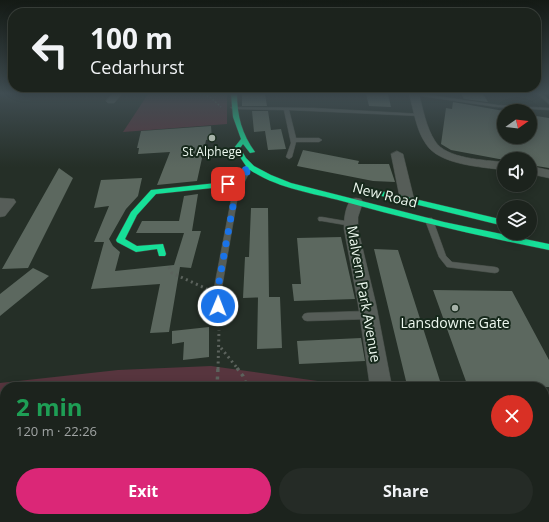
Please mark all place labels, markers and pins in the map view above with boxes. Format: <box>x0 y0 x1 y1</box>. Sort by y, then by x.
marker: St Alphege <box>207 133 217 143</box>
place label: St Alphege <box>182 143 242 160</box>
pin <box>211 167 245 201</box>
marker: Lansdowne Gate <box>450 303 460 313</box>
place label: Lansdowne Gate <box>400 313 510 332</box>

